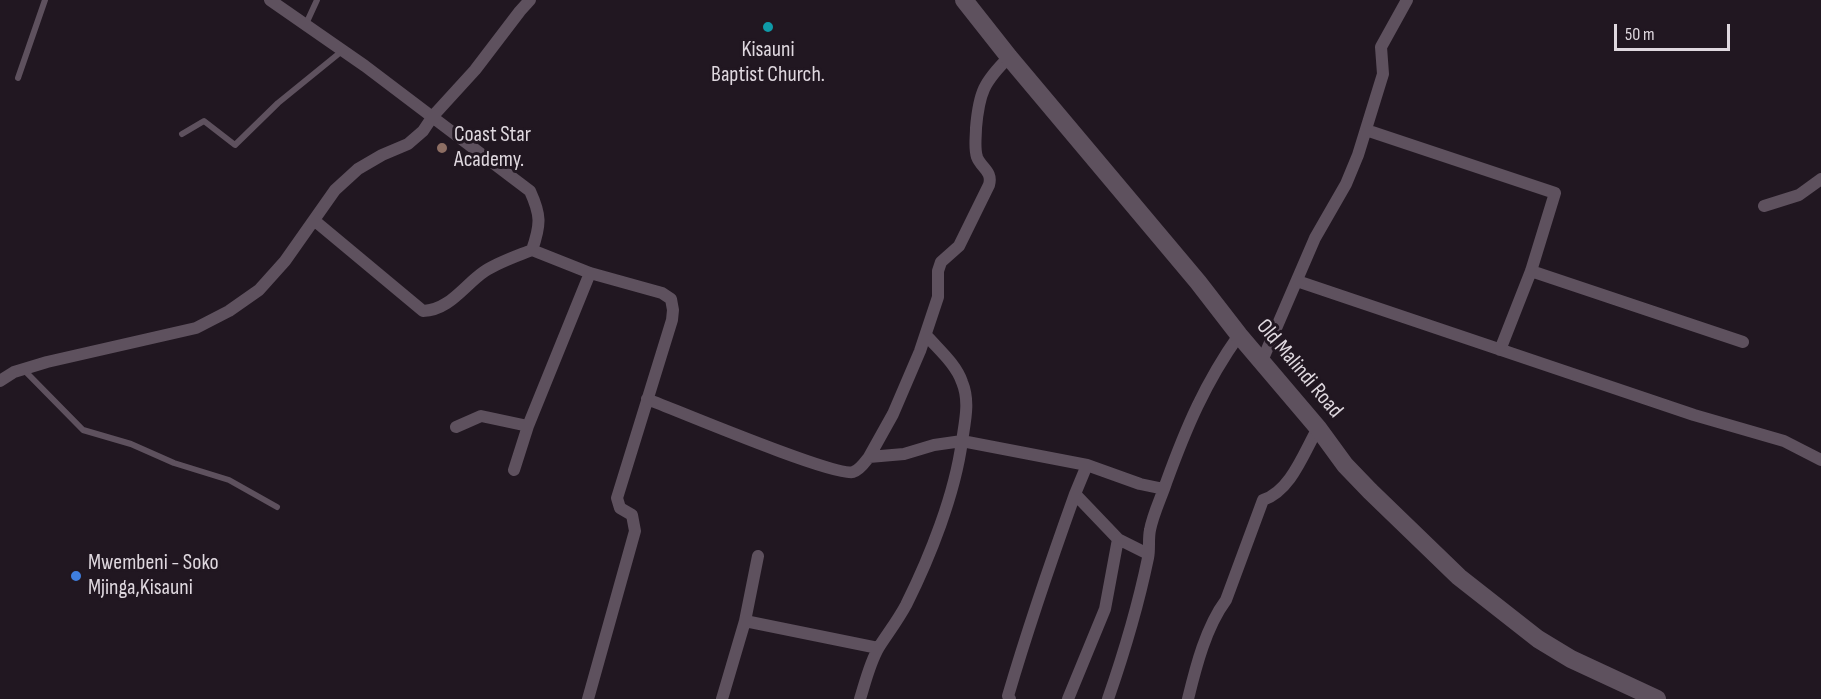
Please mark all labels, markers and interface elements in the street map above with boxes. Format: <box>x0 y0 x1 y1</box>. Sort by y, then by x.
scale bar <box>1617 12 1732 50</box>
marker: Kisauni Baptist Church. <box>761 20 775 34</box>
text: 50 m <box>1625 24 1655 45</box>
place label: Kisauni Baptist Church. <box>711 37 825 88</box>
place label: Coast Star Academy. <box>454 122 531 174</box>
marker: Coast Star Academy. <box>435 141 449 155</box>
street label: Old Malindi Road <box>1250 314 1348 424</box>
place label: Mwembeni - Soko Mjinga,Kisauni <box>88 550 219 602</box>
marker: Mwembeni - Soko Mjinga,Kisauni <box>69 569 83 583</box>

